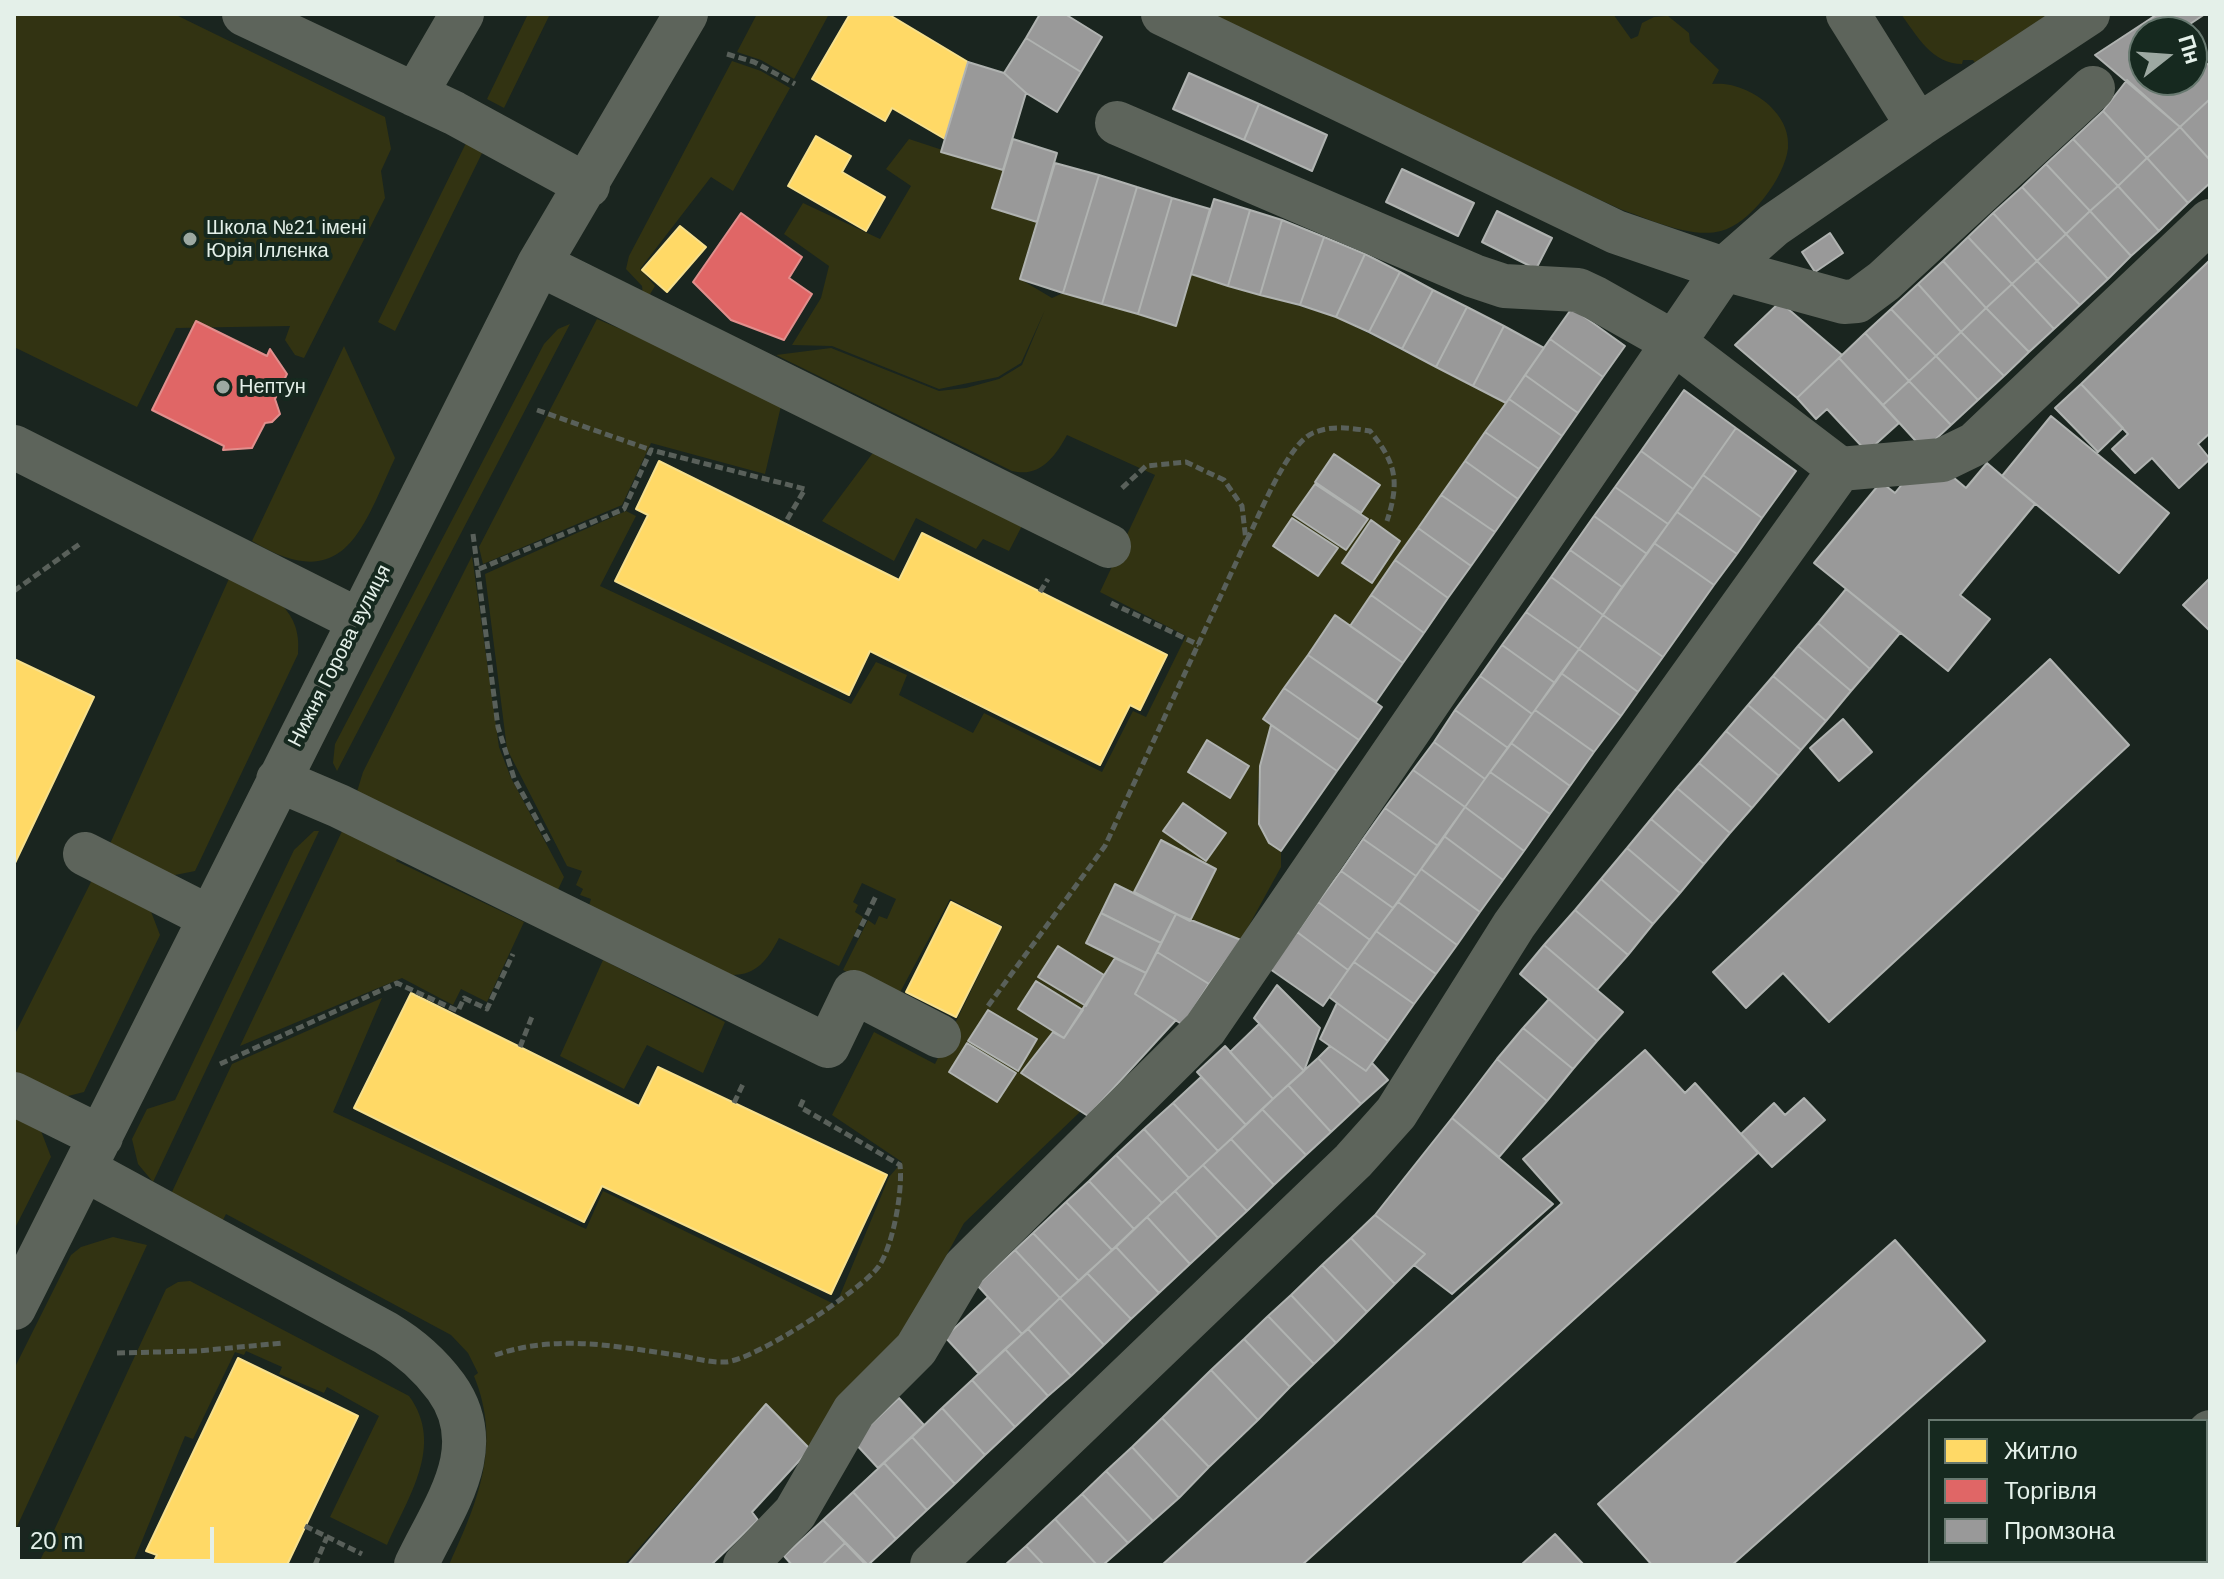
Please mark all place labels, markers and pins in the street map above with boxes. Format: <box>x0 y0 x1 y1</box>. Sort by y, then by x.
place label: Школа №21 імені Юрія Іллєнка <box>206 216 366 263</box>
marker: Школа №21 імені Юрія Іллєнка <box>181 230 199 248</box>
place label: Нептун <box>239 375 306 399</box>
marker: Нептун <box>214 378 232 396</box>

